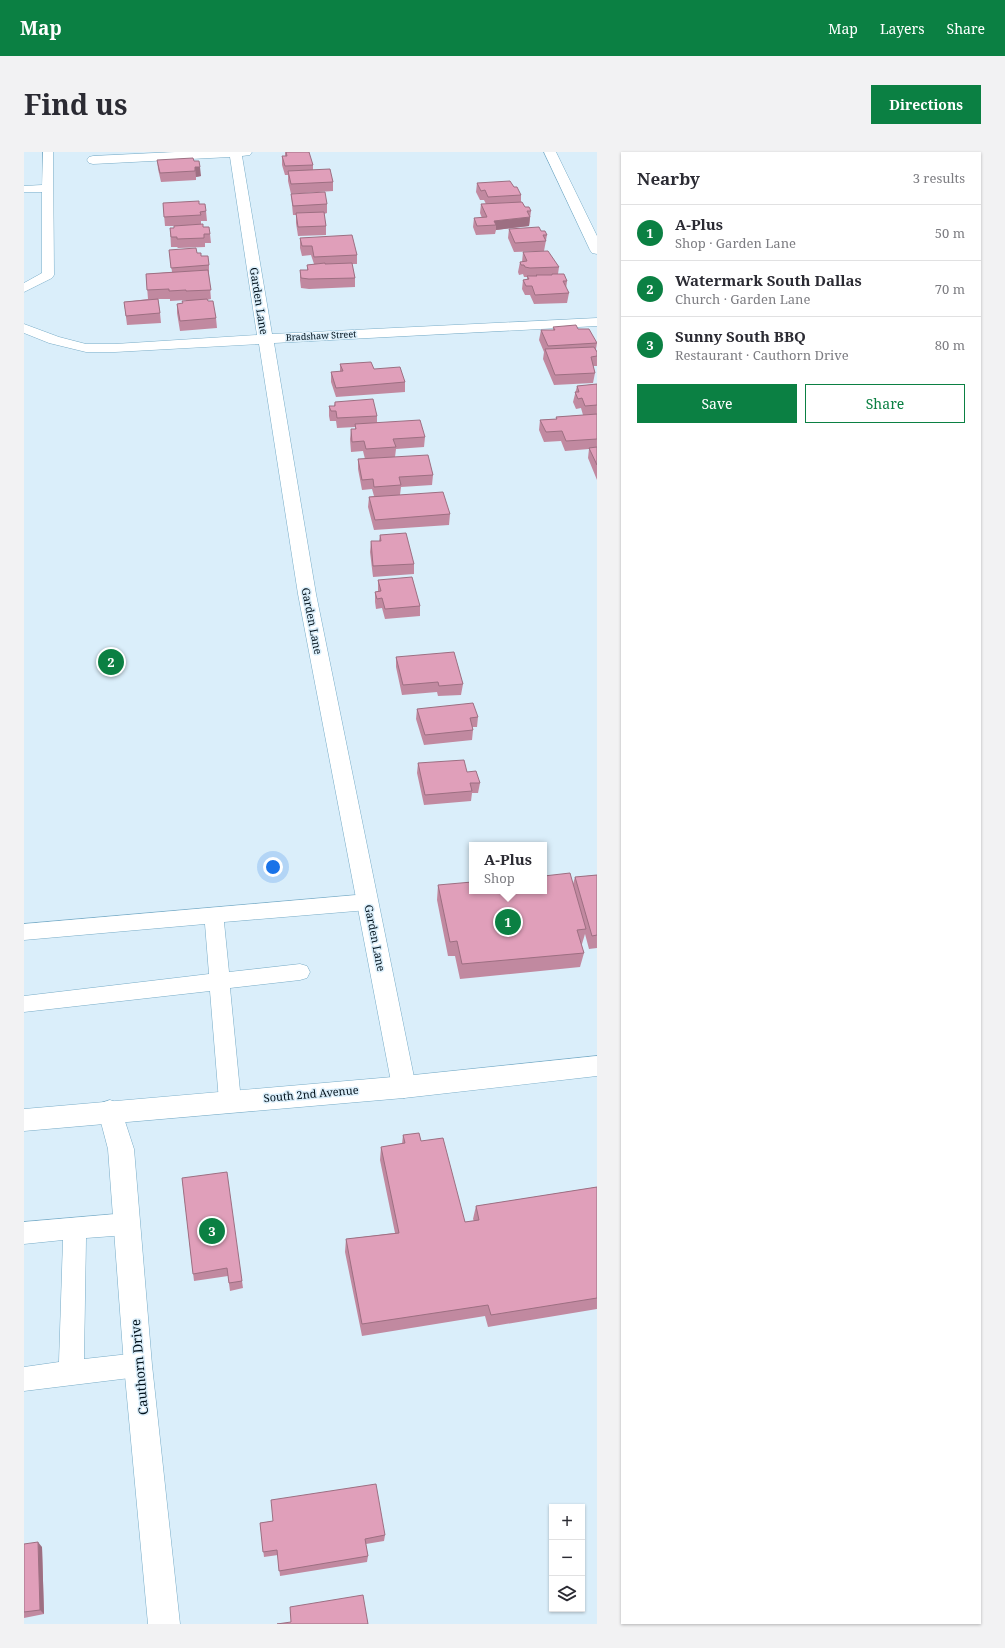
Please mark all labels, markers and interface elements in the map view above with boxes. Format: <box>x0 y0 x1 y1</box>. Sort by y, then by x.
text: Map <box>20 15 62 41</box>
text: Map <box>828 19 858 38</box>
text: Layers <box>880 19 925 38</box>
text: Share <box>947 19 985 38</box>
text: Find us <box>24 85 128 123</box>
button: Directions <box>871 85 981 124</box>
text: Nearby <box>637 167 700 190</box>
text: 3 results <box>913 169 965 187</box>
text: A-Plus <box>675 214 723 234</box>
text: 1 <box>646 224 654 242</box>
text: 50 m <box>935 224 965 242</box>
text: Shop · Garden Lane <box>675 234 796 252</box>
street label: Garden Lane <box>247 266 272 336</box>
text: Watermark South Dallas <box>675 270 862 290</box>
text: 2 <box>646 280 654 298</box>
text: 70 m <box>935 280 965 298</box>
text: Church · Garden Lane <box>675 290 810 308</box>
text: Sunny South BBQ <box>675 326 806 346</box>
street label: Bradshaw Street <box>285 327 357 344</box>
text: 3 <box>646 336 654 354</box>
text: 80 m <box>935 336 965 354</box>
text: Restaurant · Cauthorn Drive <box>675 346 849 364</box>
button: Save <box>637 384 797 423</box>
button: Share <box>805 384 965 423</box>
street label: Garden Lane <box>299 586 326 656</box>
pin: 2 <box>98 647 124 677</box>
popup <box>469 842 547 894</box>
text: A-Plus <box>484 849 532 869</box>
your location <box>263 857 283 877</box>
text: Shop <box>484 869 515 887</box>
street label: Garden Lane <box>362 903 389 973</box>
pin: 1 <box>495 907 521 937</box>
street label: South 2nd Avenue <box>263 1082 359 1105</box>
pin: 3 <box>199 1216 225 1246</box>
street label: Cauthorn Drive <box>126 1318 152 1416</box>
map controls <box>549 1504 585 1612</box>
button: + <box>549 1504 585 1540</box>
button: − <box>549 1540 585 1576</box>
button: layers <box>549 1576 585 1612</box>

